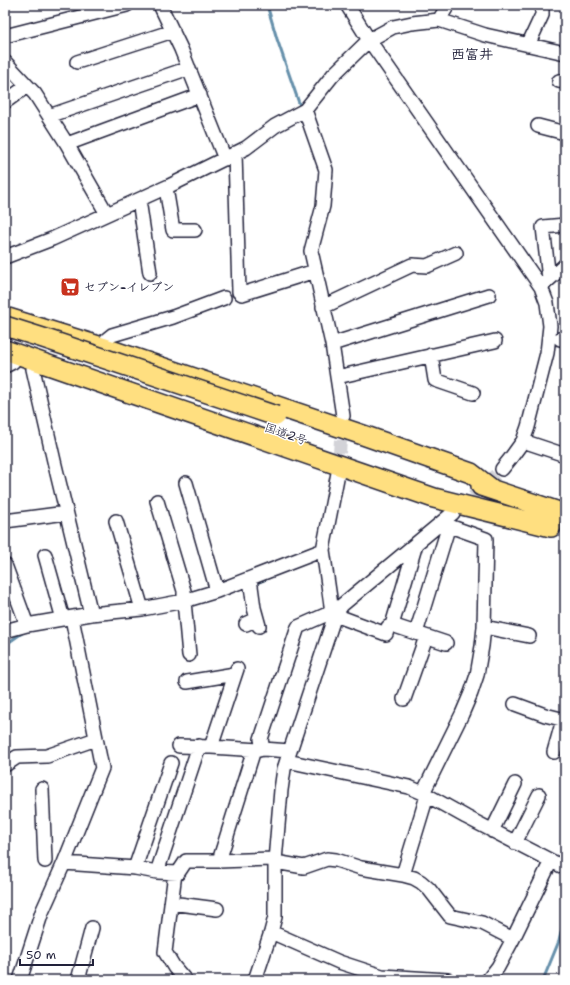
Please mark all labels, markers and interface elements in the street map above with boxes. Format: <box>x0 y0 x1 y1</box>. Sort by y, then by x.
district label: 西富井 <box>451 45 493 63</box>
supermarket icon: セブン-イレブン <box>59 276 81 298</box>
place label: セブン-イレブン <box>84 279 174 295</box>
street label: 国道2号 <box>262 419 310 449</box>
scale bar <box>20 941 93 967</box>
text: 50 m <box>26 947 56 963</box>

